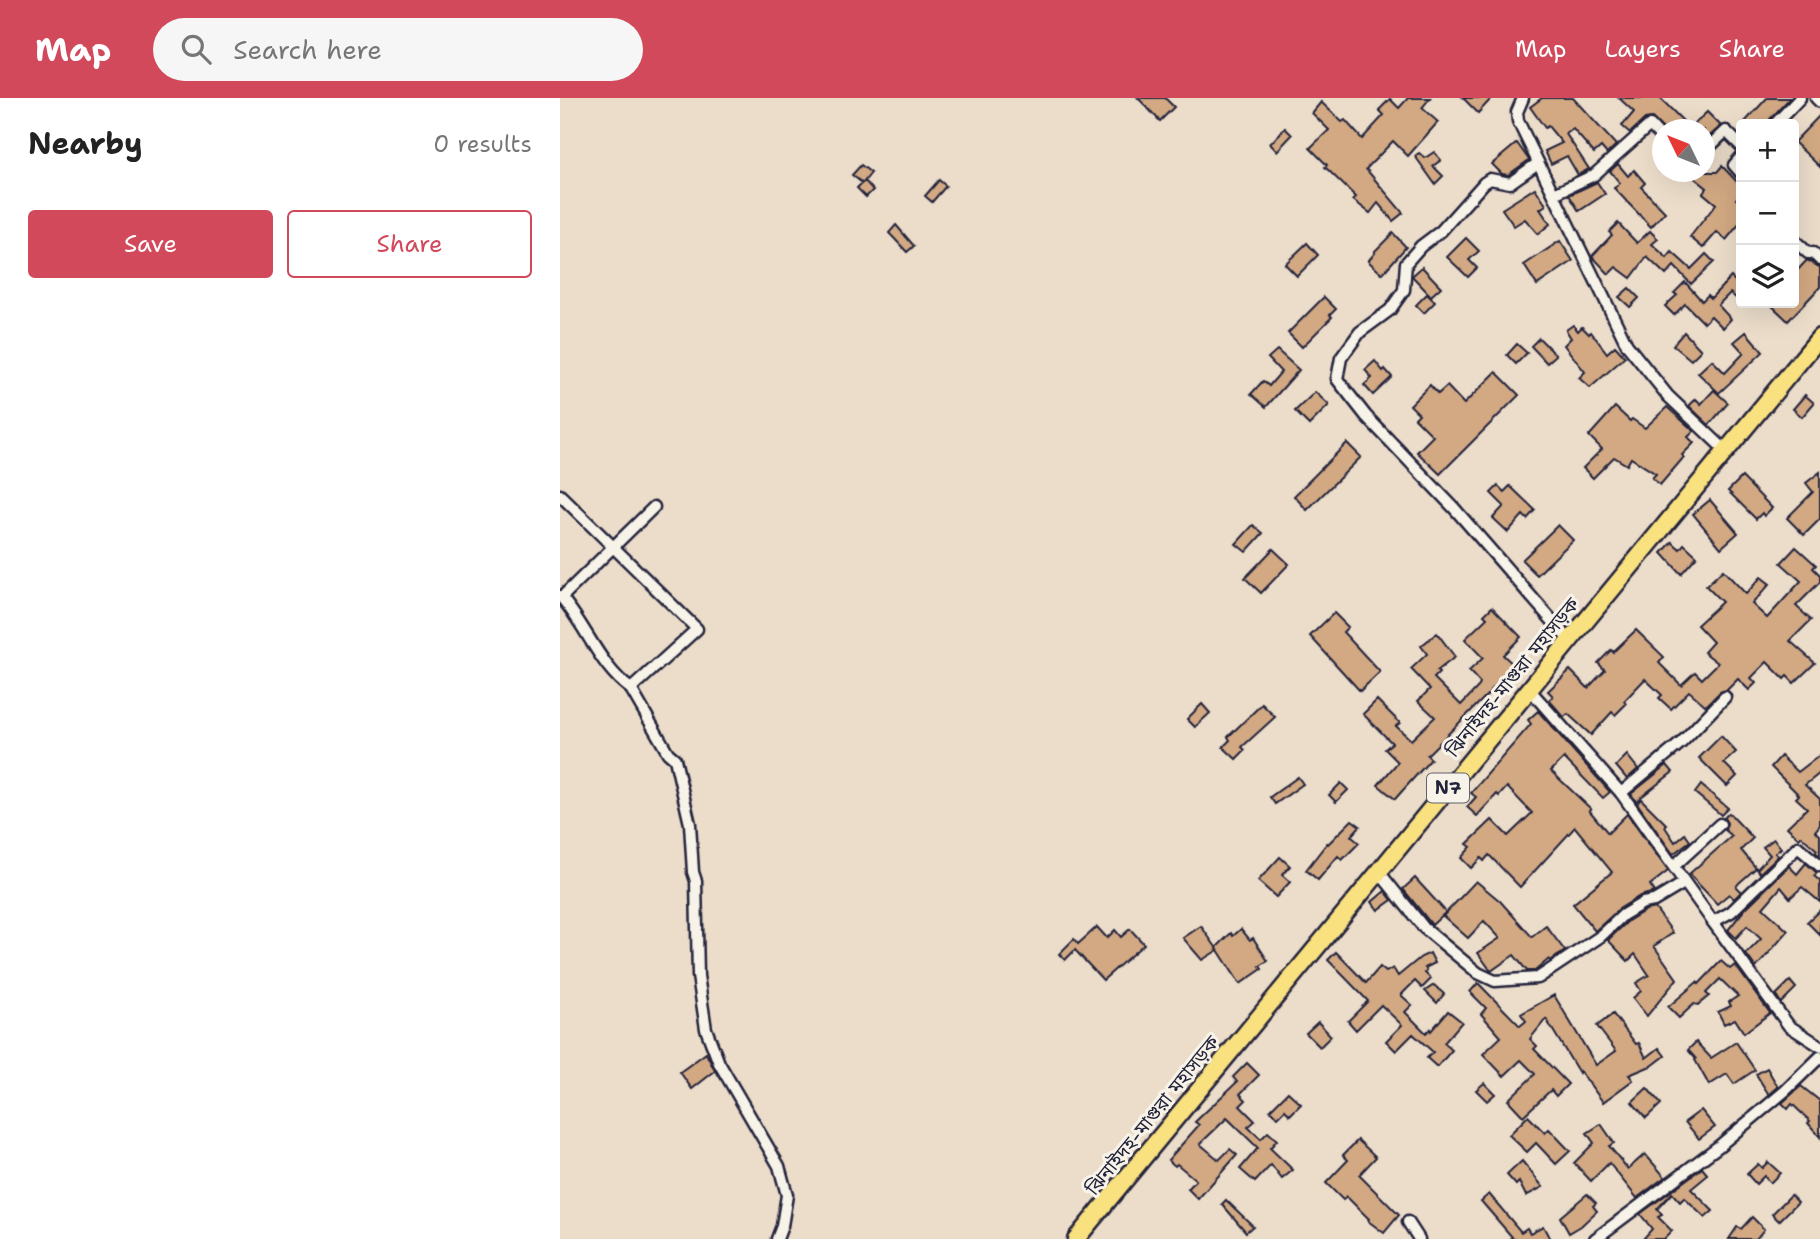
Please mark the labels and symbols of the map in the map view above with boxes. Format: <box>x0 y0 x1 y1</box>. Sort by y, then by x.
north arrow <box>1652 119 1715 182</box>
street label: ঝিনাইদহ-মাগুরা মহাসড়ক <box>1440 592 1585 763</box>
road number: N7 <box>1427 774 1469 802</box>
street label: ঝিনাইদহ-মাগুরা মহাসড়ক <box>1080 1030 1225 1201</box>

